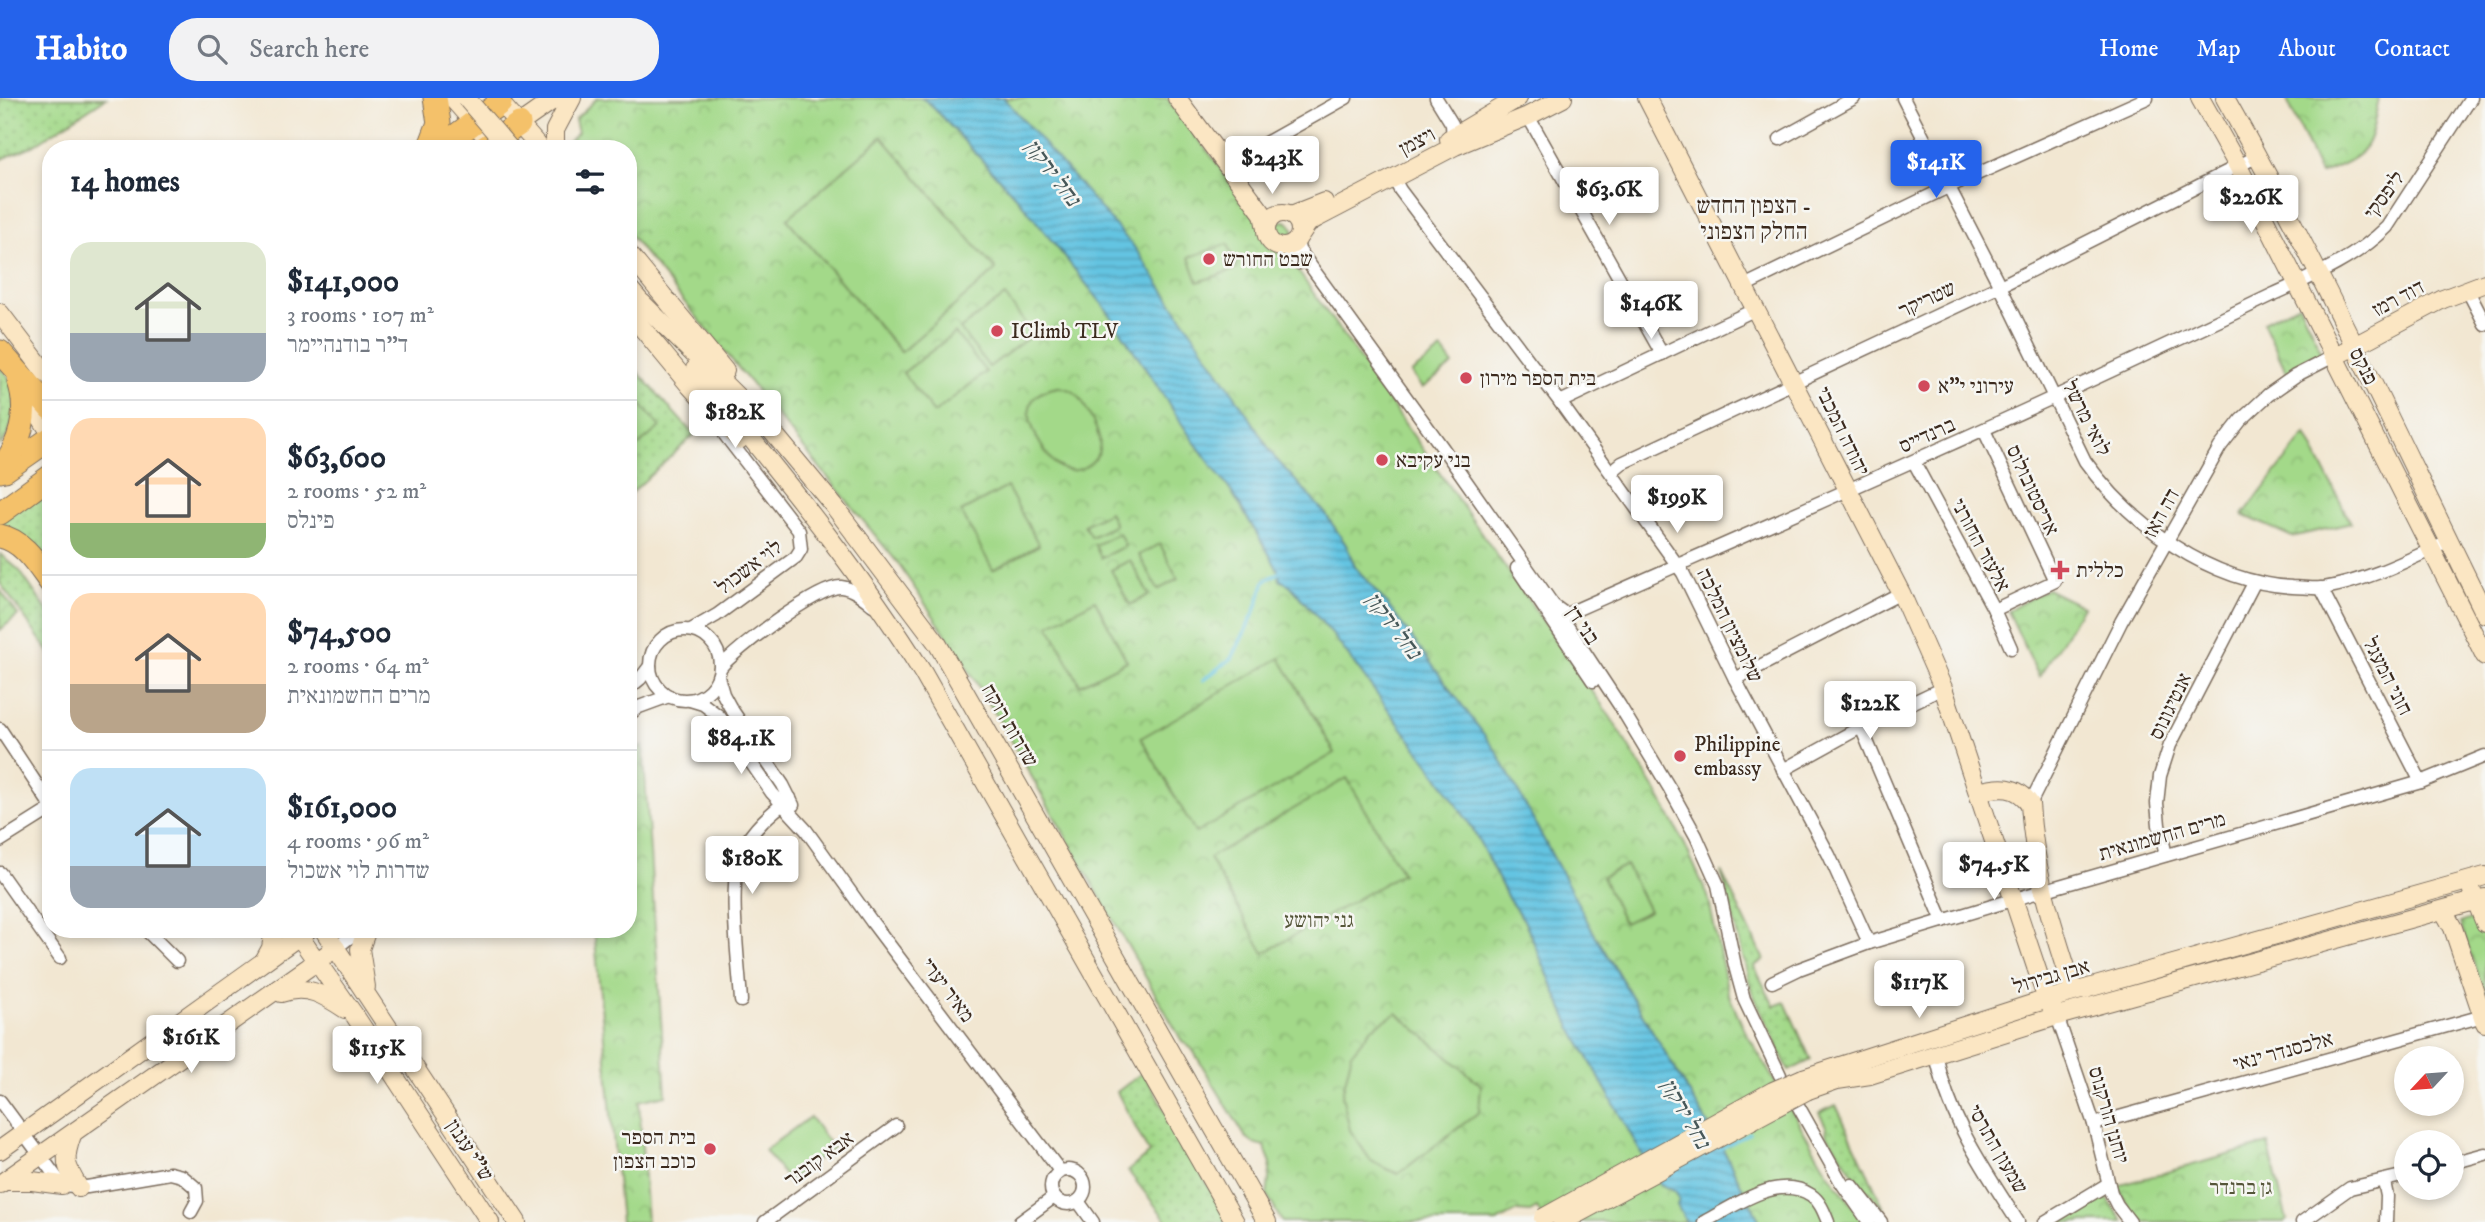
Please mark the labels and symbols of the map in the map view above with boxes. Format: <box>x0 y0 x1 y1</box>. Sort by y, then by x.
street label: ויצמן <box>1395 122 1440 162</box>
water label: נחל ירקון <box>1017 134 1088 214</box>
pin: $243K <box>1223 136 1321 196</box>
pin: $141K <box>1887 140 1985 200</box>
street label: ליפסקי <box>2359 166 2411 225</box>
pin: $63.6K <box>1552 167 1666 227</box>
pin: $226K <box>2202 176 2300 235</box>
district label: הצפון החדש - החלק הצפוני <box>1697 192 1811 247</box>
place label: שבט החורש <box>1223 247 1313 273</box>
marker: שבט החורש <box>1201 251 1217 267</box>
street label: דוד רמז <box>2368 274 2429 323</box>
street label: שטריקר <box>1895 275 1960 324</box>
pin: $146K <box>1602 282 1700 341</box>
place label: IClimb TLV <box>1011 319 1119 345</box>
marker: IClimb TLV <box>989 323 1005 339</box>
street label: פנקס <box>2343 344 2383 389</box>
place label: בית הספר מירון <box>1480 366 1596 392</box>
marker: בית הספר מירון <box>1458 370 1474 386</box>
place label: עירוני י"א <box>1938 374 2014 400</box>
street label: לואי מרשל <box>2056 376 2116 461</box>
marker: עירוני י"א <box>1916 378 1932 394</box>
street label: יהודה המכבי <box>1809 383 1875 481</box>
pin: $182K <box>686 390 784 450</box>
street label: ברנדייס <box>1895 412 1960 460</box>
street label: אריסטובולוס <box>2000 441 2064 540</box>
place label: בני עקיבא <box>1396 448 1471 474</box>
marker: בני עקיבא <box>1374 452 1390 468</box>
pin: $199K <box>1628 476 1726 535</box>
street label: דה האז <box>2138 484 2186 543</box>
street label: אלעזר החורני <box>1945 494 2016 597</box>
street label: לוי אשכול <box>711 535 788 601</box>
place label: כללית <box>2076 558 2124 584</box>
marker: כללית <box>2050 560 2070 580</box>
street label: שלומציון המלכה <box>1690 564 1768 687</box>
water label: נחל ירקון <box>1358 587 1429 667</box>
street label: בני דן <box>1560 601 1605 650</box>
street label: חוני המעגל <box>2356 633 2418 720</box>
street label: אנטיגונוס <box>2144 669 2198 744</box>
street label: שדרות רוקח <box>975 679 1043 772</box>
pin: $122K <box>1821 682 1919 741</box>
pin: $84.1K <box>684 716 798 776</box>
place label: Philippine embassy <box>1694 732 1781 782</box>
marker: Philippine embassy <box>1672 748 1688 764</box>
street label: מרים החשמונאית <box>2096 806 2229 868</box>
pin: $180K <box>703 836 801 896</box>
pin: $74.5K <box>1937 842 2051 902</box>
park label: גני יהושע <box>1284 908 1354 934</box>
street label: מאיר יערי <box>915 953 980 1028</box>
street label: אבן גבירול <box>2010 954 2093 1000</box>
pin: $117K <box>1870 960 1968 1020</box>
pin: $161K <box>142 1016 240 1075</box>
pin: $115K <box>328 1026 426 1086</box>
street label: אלכסנדר ינאי <box>2230 1026 2336 1078</box>
north arrow <box>2394 1046 2464 1116</box>
street label: יוחנן הורקנוס <box>2082 1064 2134 1167</box>
water label: נחל ירקון <box>1653 1073 1718 1156</box>
street label: שמעון התרסי <box>1961 1100 2033 1199</box>
street label: ש''י עגנון <box>440 1115 499 1186</box>
place label: בית הספר כוכב הצפון <box>613 1125 696 1175</box>
street label: אבא קובנר <box>780 1126 859 1194</box>
marker: בית הספר כוכב הצפון <box>702 1141 718 1157</box>
park label: גן ברנדר <box>2210 1175 2272 1201</box>

